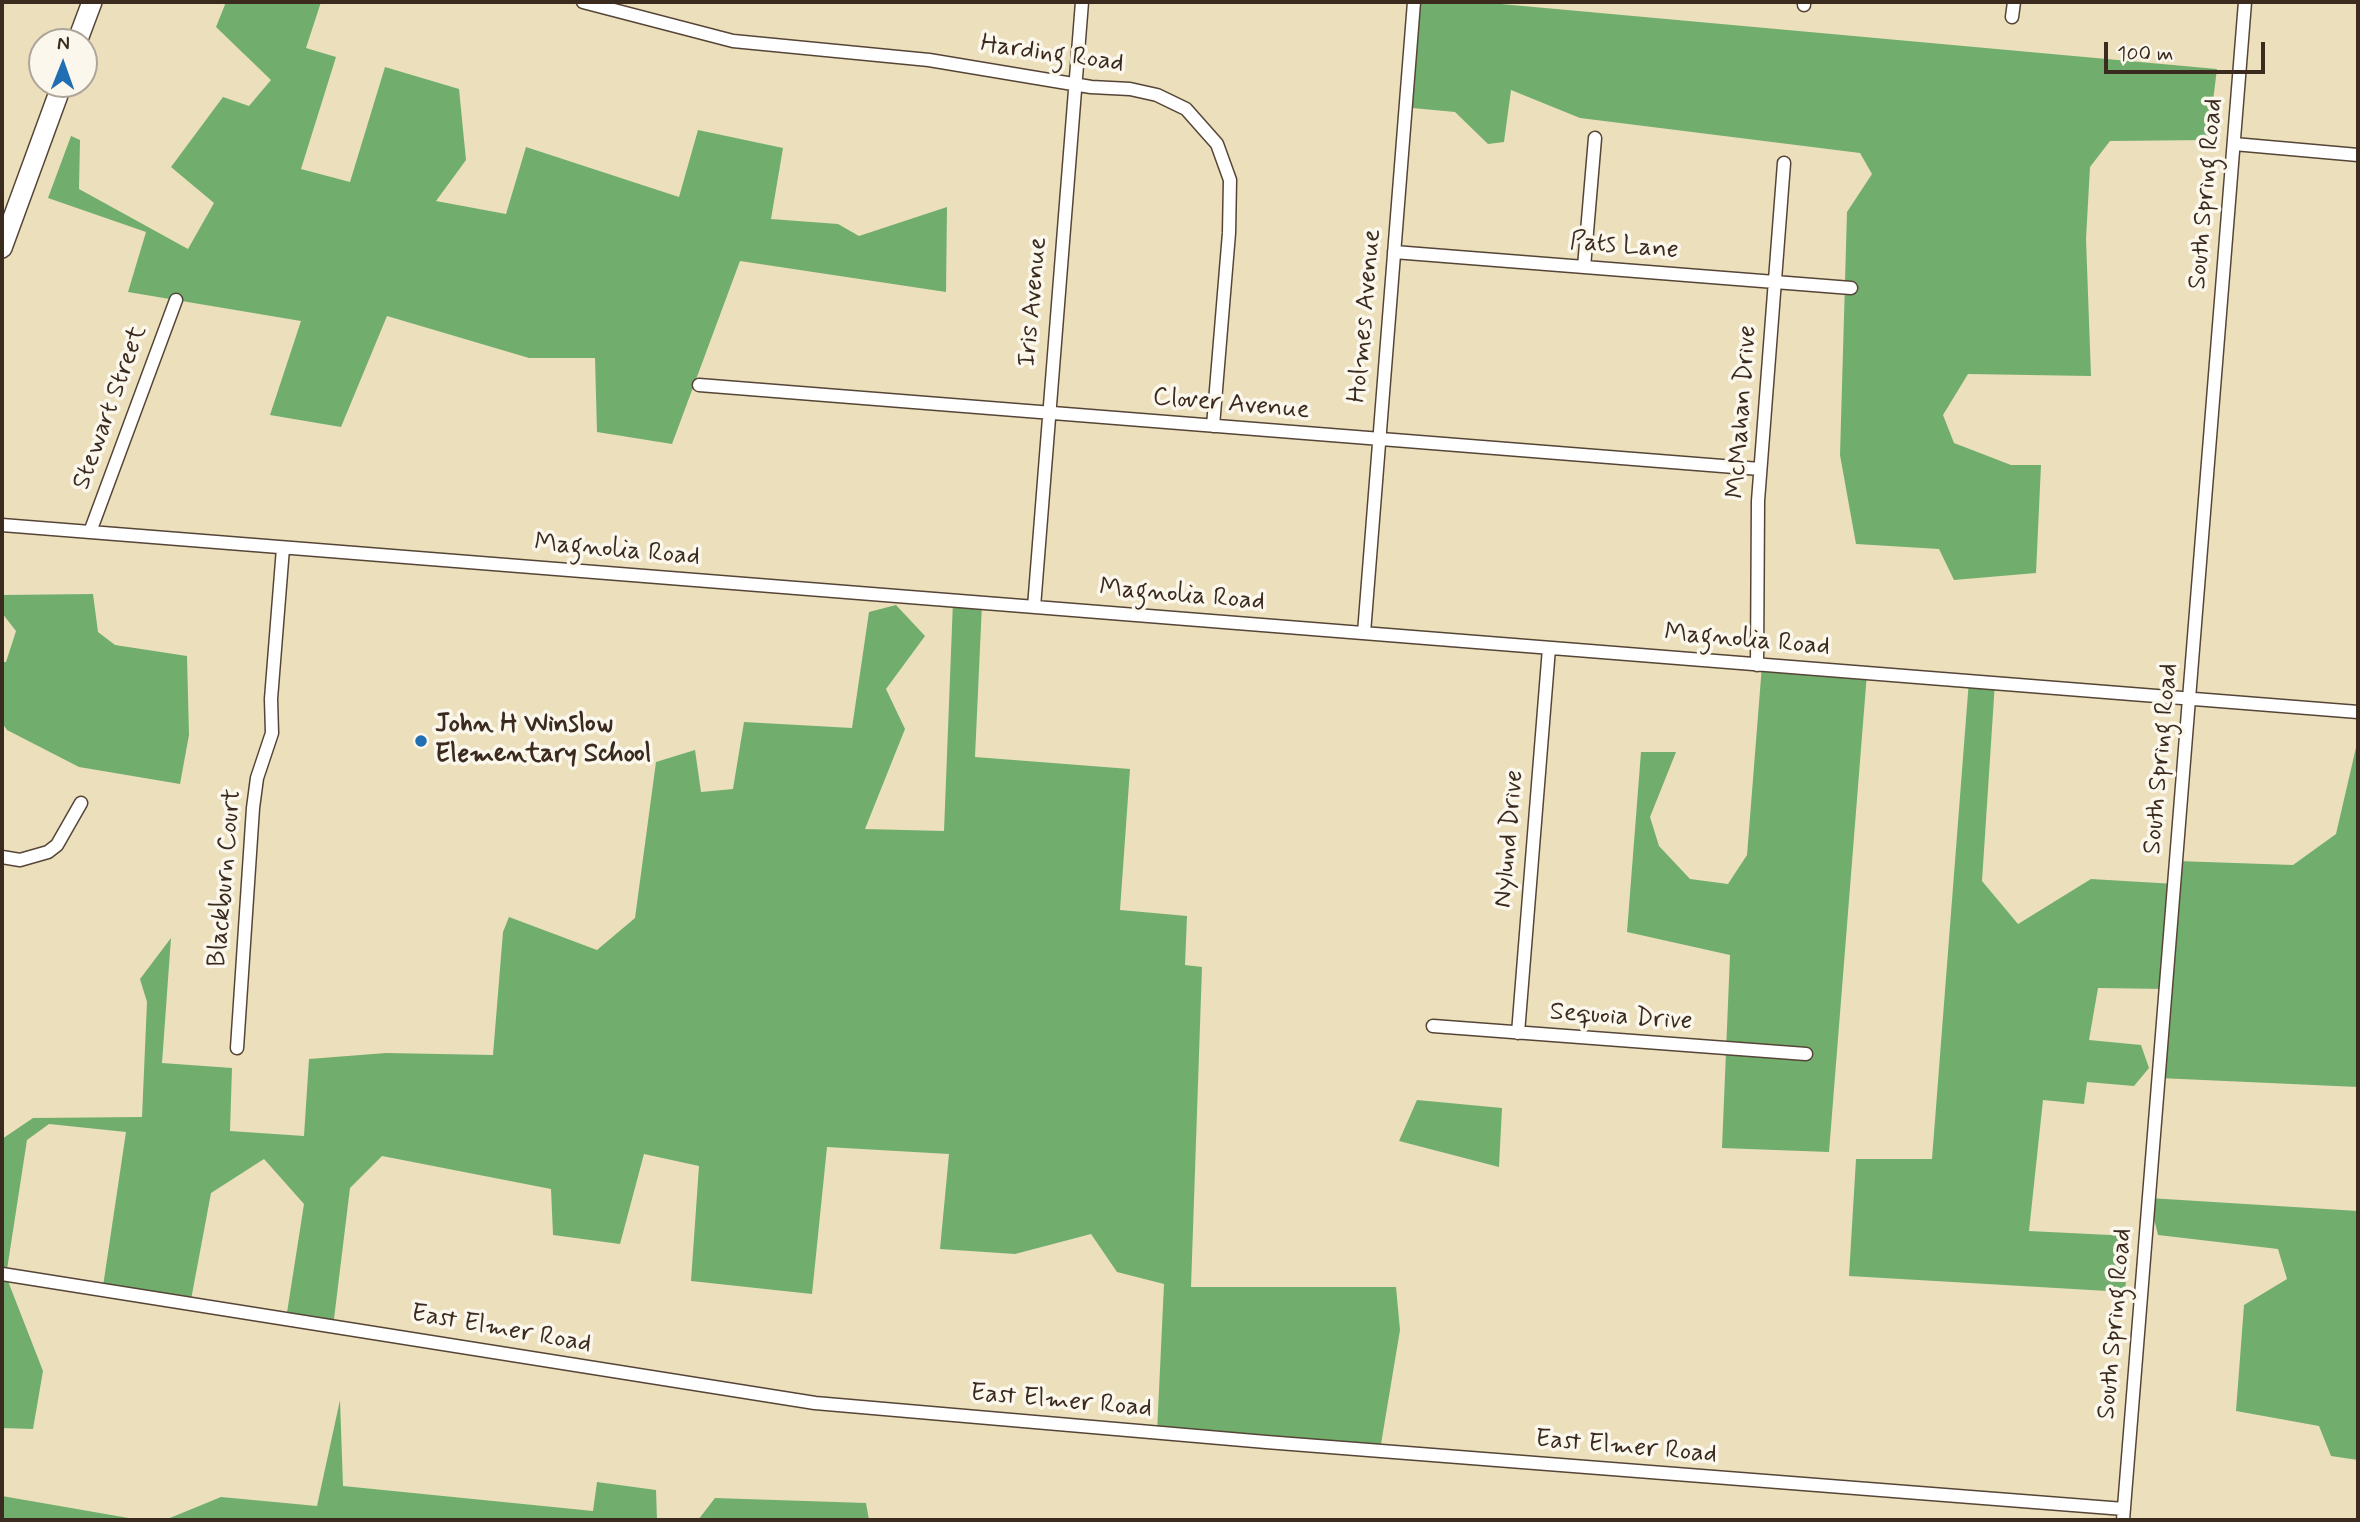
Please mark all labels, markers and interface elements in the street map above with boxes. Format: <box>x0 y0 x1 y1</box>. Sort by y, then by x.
north arrow <box>28 28 98 98</box>
scale bar <box>2108 28 2269 72</box>
street label: Harding Road <box>978 29 1126 81</box>
text: N <box>57 31 70 56</box>
text: 100 m <box>2117 40 2173 68</box>
street label: South Spring Road <box>2183 97 2231 291</box>
street label: Pats Lane <box>1568 227 1680 267</box>
street label: Holmes Avenue <box>1343 228 1389 404</box>
street label: Iris Avenue <box>1013 236 1055 368</box>
street label: Stewart Street <box>67 322 155 494</box>
street label: McMahan Drive <box>1721 324 1765 500</box>
street label: Clover Avenue <box>1151 383 1311 427</box>
street label: Magnolia Road <box>533 528 701 574</box>
street label: Magnolia Road <box>1098 573 1266 619</box>
street label: Magnolia Road <box>1663 618 1831 664</box>
street label: South Spring Road <box>2138 662 2186 856</box>
place label: John H Winslow Elementary School <box>435 710 651 772</box>
marker: John H Winslow Elementary School <box>413 733 429 749</box>
street label: Nylund Drive <box>1488 769 1532 909</box>
street label: Blackburn Court <box>203 788 249 968</box>
street label: Sequoia Drive <box>1548 997 1694 1039</box>
street label: South Spring Road <box>2092 1227 2140 1421</box>
street label: East Elmer Road <box>409 1299 593 1361</box>
street label: East Elmer Road <box>969 1379 1153 1425</box>
street label: East Elmer Road <box>1534 1425 1718 1471</box>

